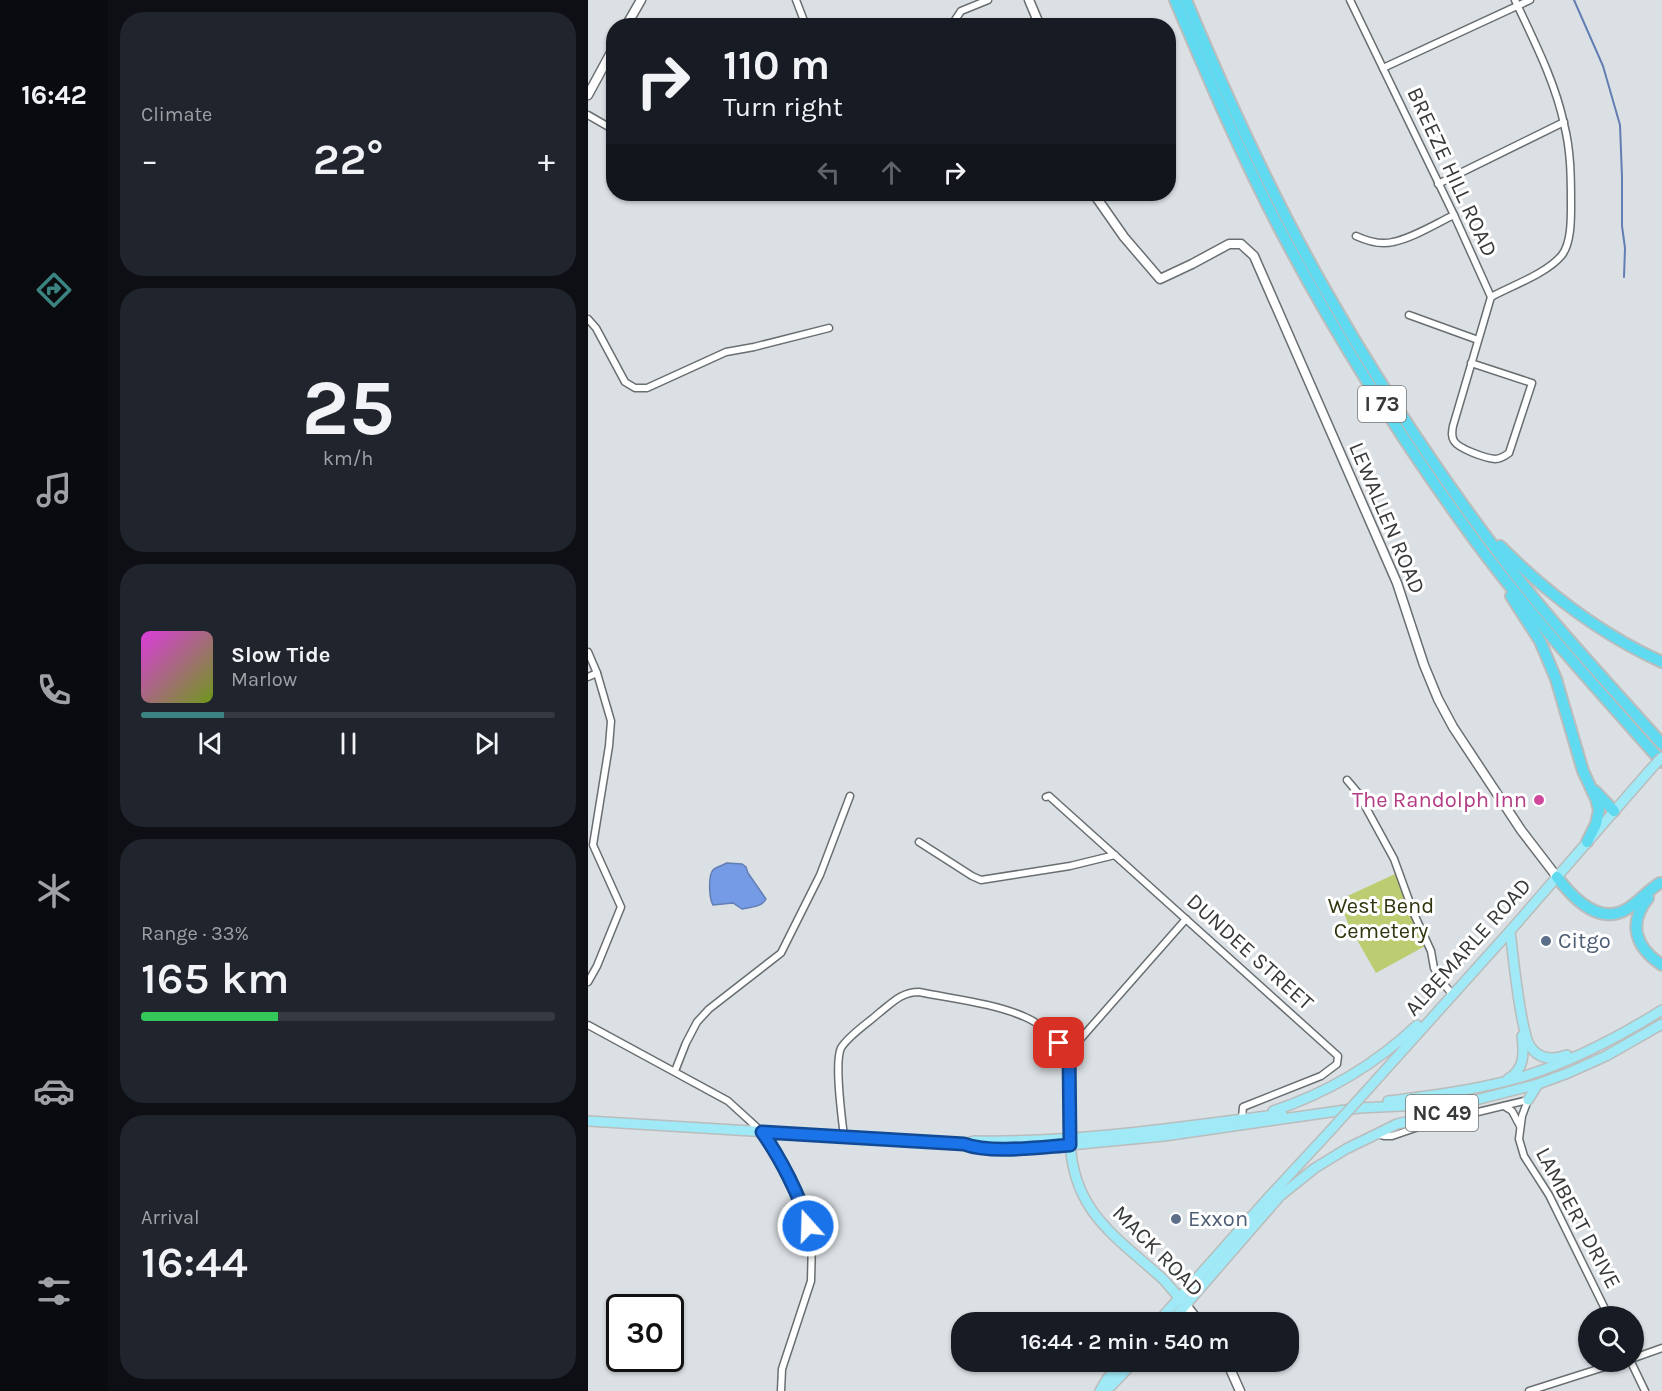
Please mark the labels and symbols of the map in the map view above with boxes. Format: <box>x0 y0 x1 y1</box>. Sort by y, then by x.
street label: BREEZE HILL ROAD <box>1401 83 1503 261</box>
road number: I 73 <box>1358 386 1406 422</box>
street label: LEWALLEN ROAD <box>1343 438 1431 598</box>
place label: The Randolph Inn <box>1352 787 1527 813</box>
marker: The Randolph Inn <box>1532 793 1546 807</box>
street label: ALBEMARLE ROAD <box>1399 873 1537 1021</box>
street label: DUNDEE STREET <box>1181 888 1319 1016</box>
park label: West Bend Cemetery <box>1328 893 1434 944</box>
place label: Citgo <box>1558 928 1611 954</box>
marker: Citgo <box>1539 934 1553 948</box>
pin <box>1033 1017 1084 1068</box>
road number: NC 49 <box>1406 1095 1478 1131</box>
street label: LAMBERT DRIVE <box>1530 1143 1626 1293</box>
position arrow <box>776 1194 840 1258</box>
street label: MACK ROAD <box>1107 1200 1209 1302</box>
place label: Exxon <box>1188 1206 1248 1232</box>
marker: Exxon <box>1169 1212 1183 1226</box>
speed limit sign: 30 <box>606 1294 684 1372</box>

